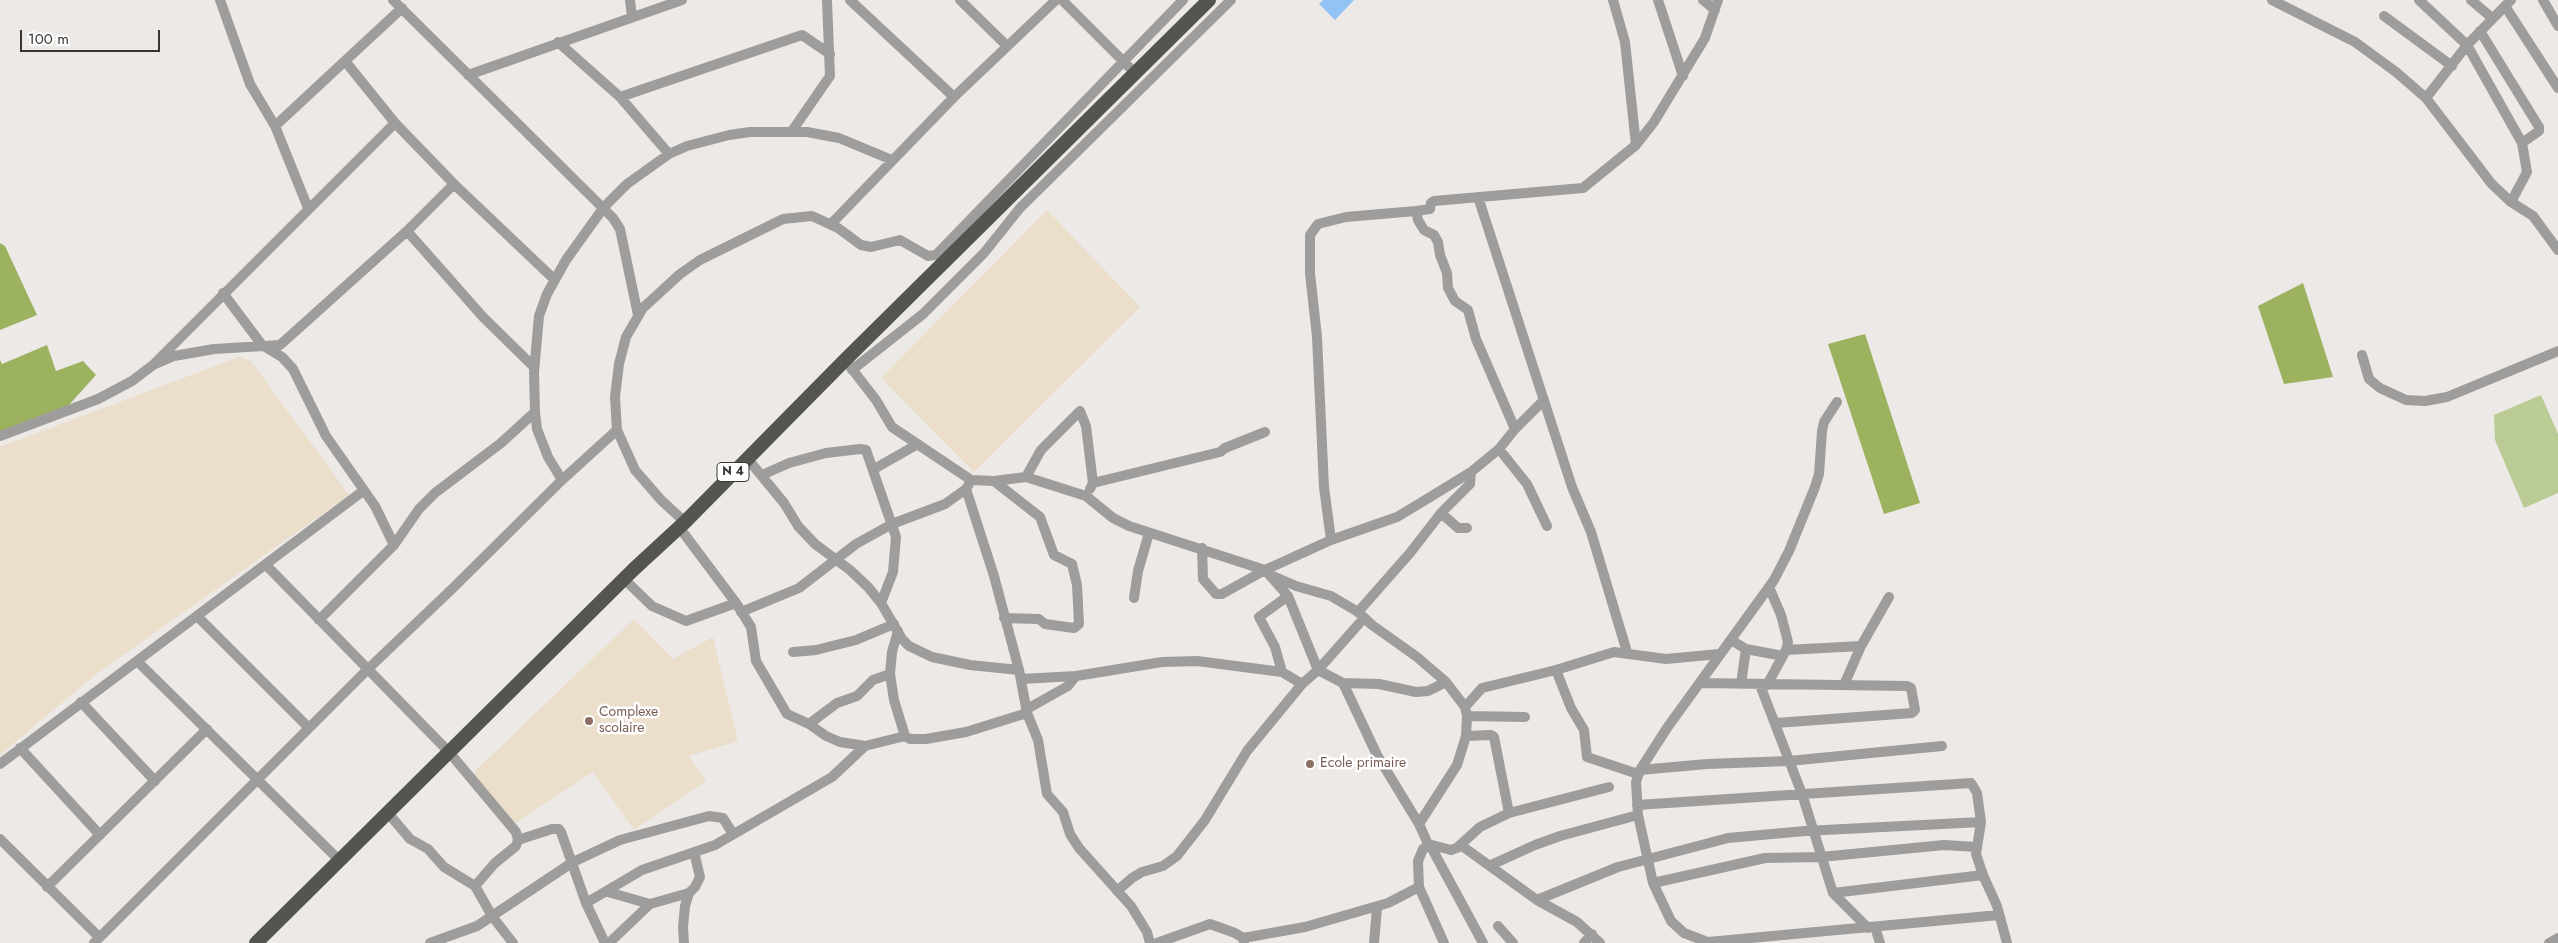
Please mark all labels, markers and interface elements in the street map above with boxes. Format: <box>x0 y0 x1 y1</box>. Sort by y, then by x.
scale bar <box>22 20 162 52</box>
text: 100 m <box>28 28 69 50</box>
road number: N 4 <box>717 462 749 482</box>
place label: Complexe scolaire <box>599 705 658 738</box>
marker: Complexe scolaire <box>583 715 595 727</box>
place label: Ecole primaire <box>1320 756 1406 772</box>
marker: Ecole primaire <box>1304 758 1316 770</box>

